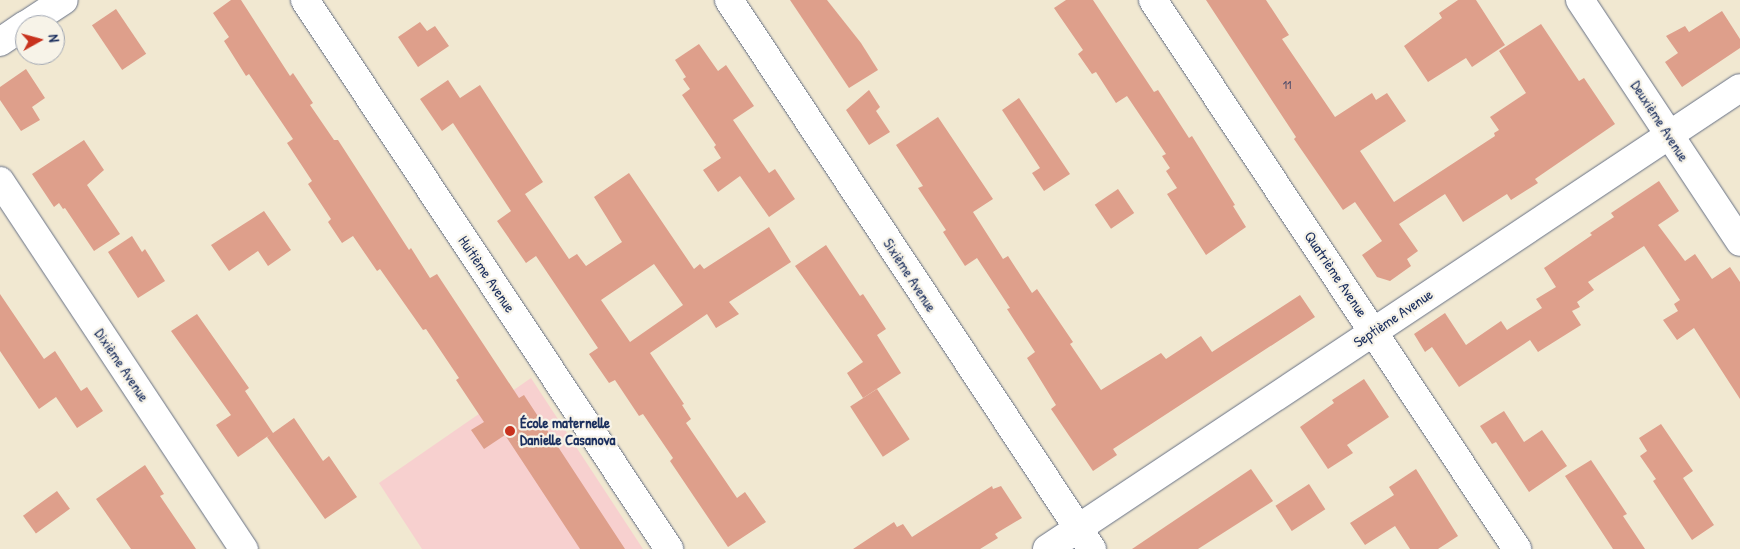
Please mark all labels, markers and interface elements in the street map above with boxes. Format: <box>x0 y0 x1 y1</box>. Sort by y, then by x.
north arrow <box>15 15 65 65</box>
text: N <box>45 33 64 43</box>
street label: Deuxième Avenue <box>1627 77 1693 165</box>
house number: 11 <box>1283 78 1291 92</box>
street label: Quatrième Avenue <box>1301 228 1371 320</box>
street label: Huitième Avenue <box>455 232 519 316</box>
street label: Sixième Avenue <box>880 235 940 315</box>
street label: Septième Avenue <box>1350 285 1436 351</box>
street label: Dixième Avenue <box>91 325 153 405</box>
place label: École maternelle Danielle Casanova <box>520 413 615 448</box>
marker: École maternelle Danielle Casanova <box>504 425 516 437</box>

